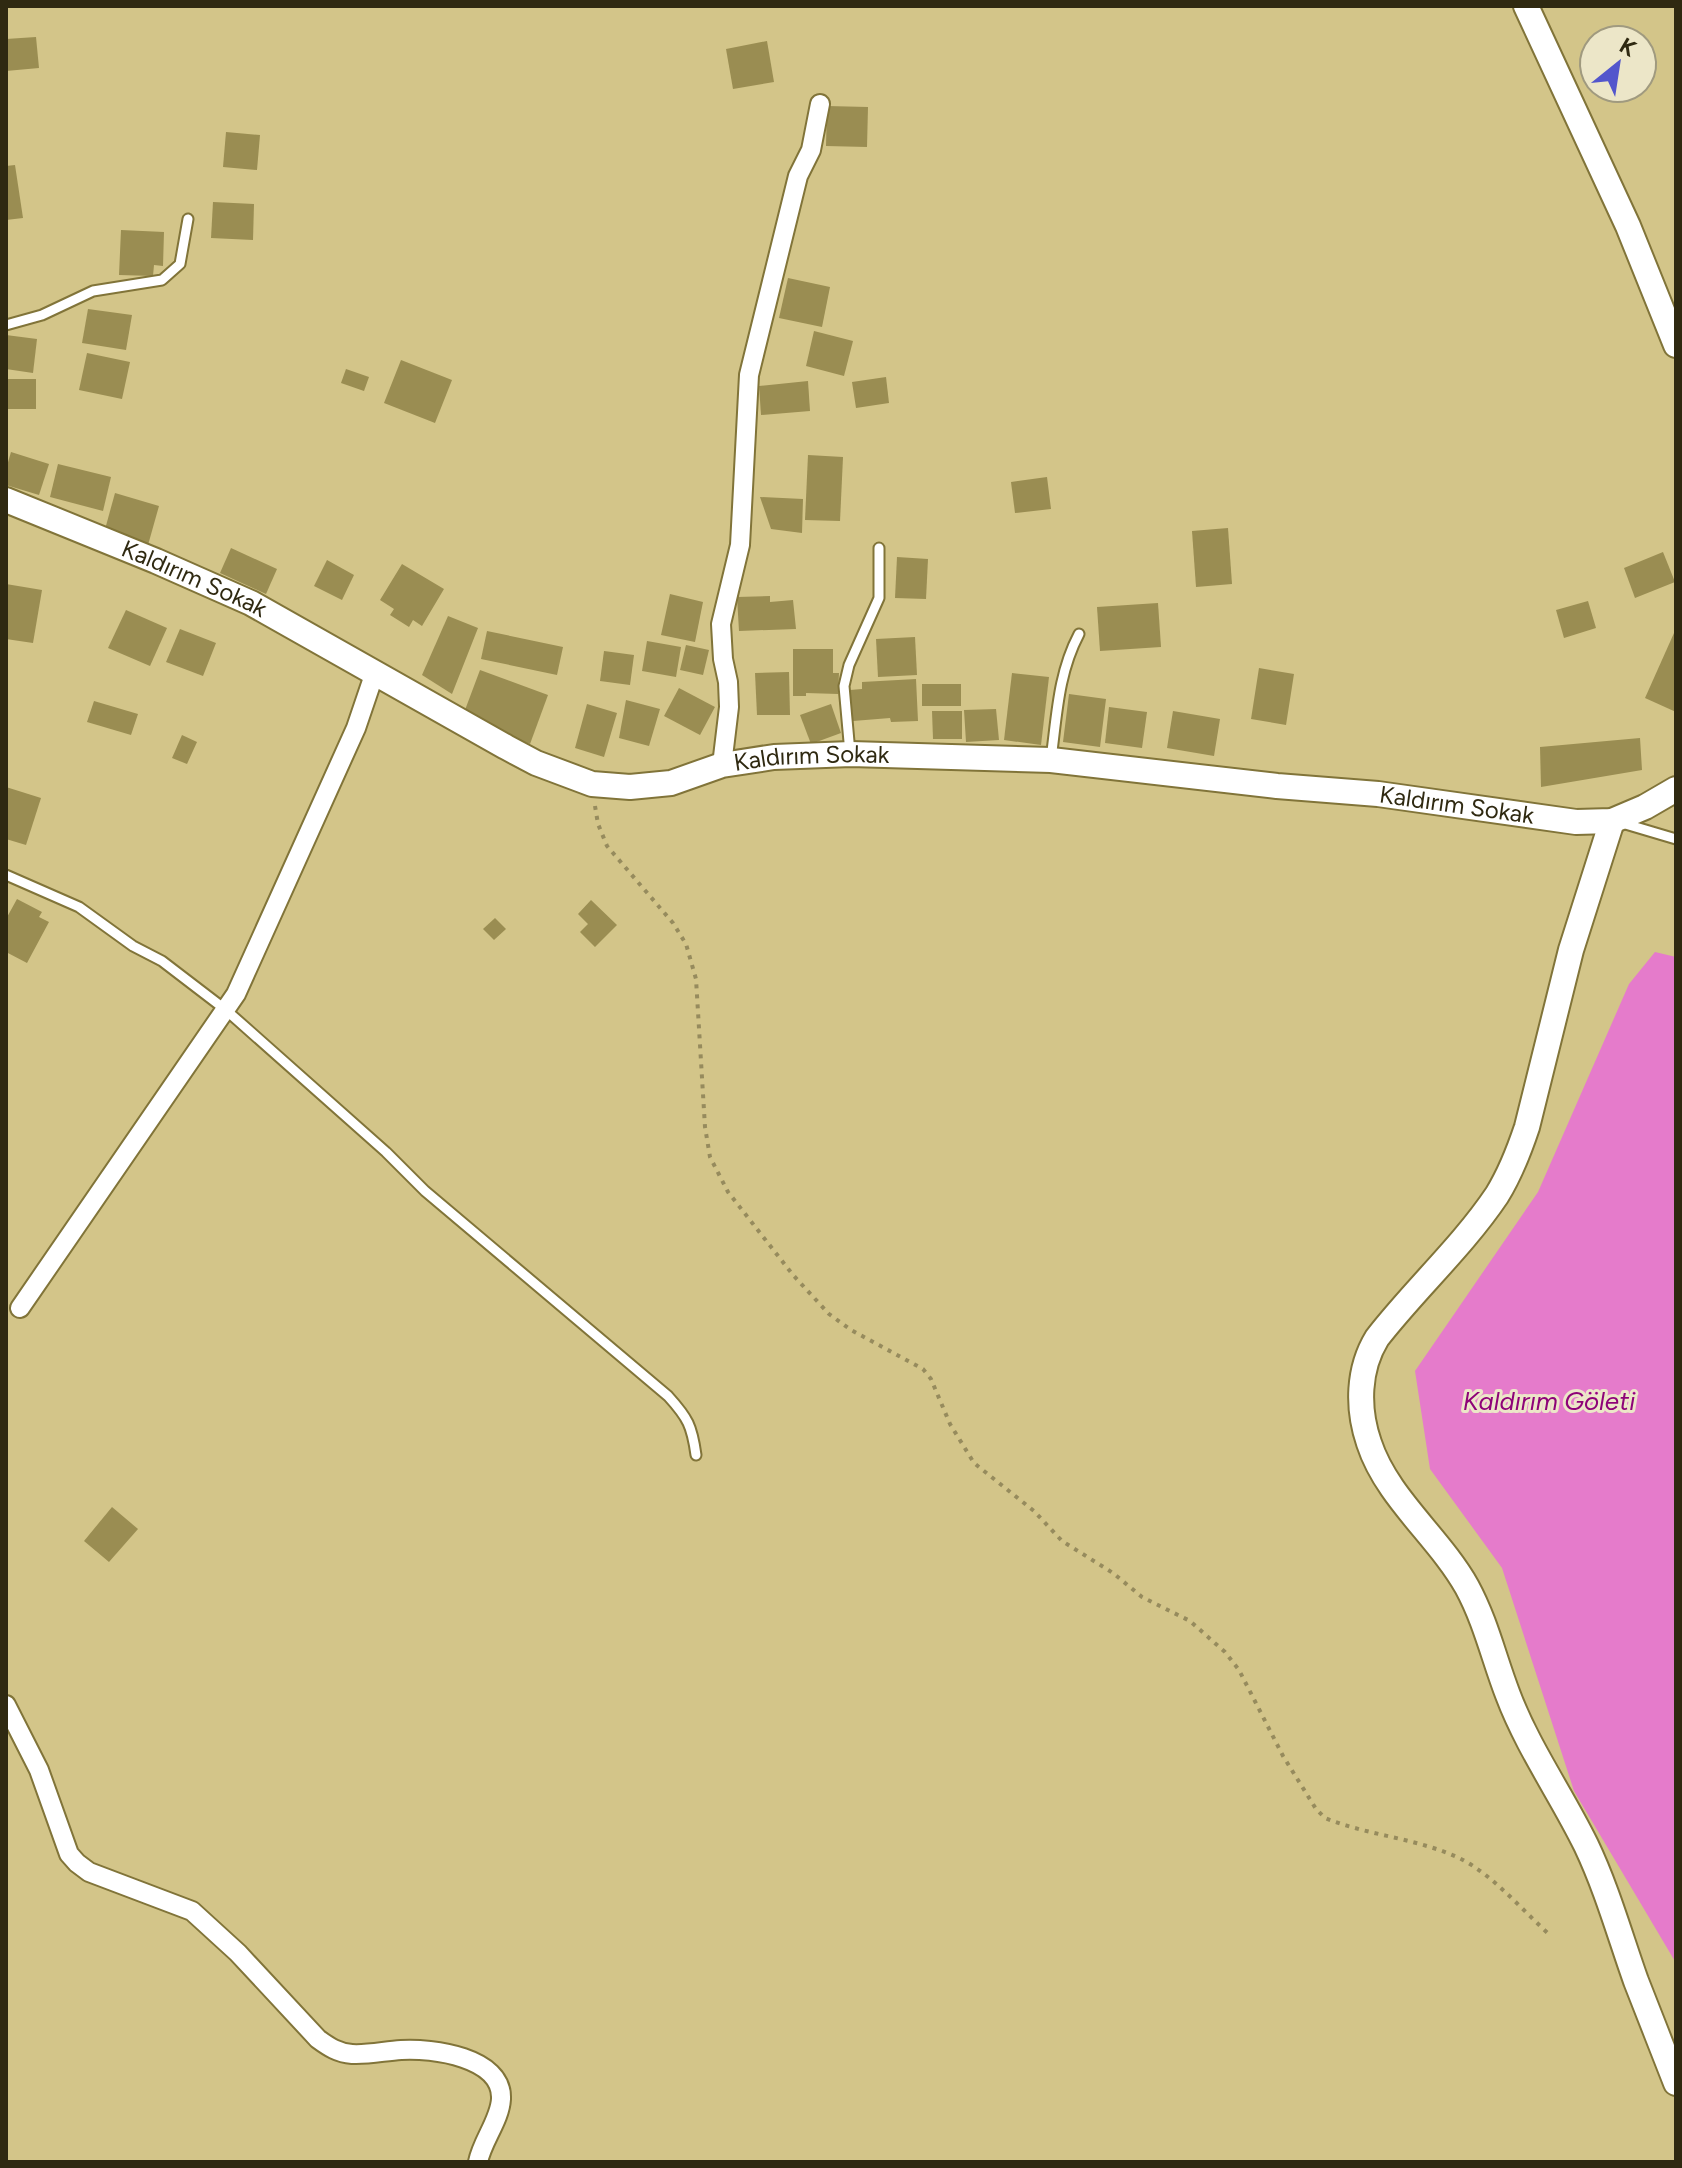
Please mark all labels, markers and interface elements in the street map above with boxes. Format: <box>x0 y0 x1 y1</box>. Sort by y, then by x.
north arrow <box>1578 24 1658 104</box>
text: K <box>1615 32 1641 63</box>
street label: Kaldırım Sokak <box>118 534 273 623</box>
street label: Kaldırım Sokak <box>732 739 890 777</box>
street label: Kaldırım Sokak <box>1378 779 1536 830</box>
water label: Kaldırım Göleti <box>1463 1385 1636 1417</box>

